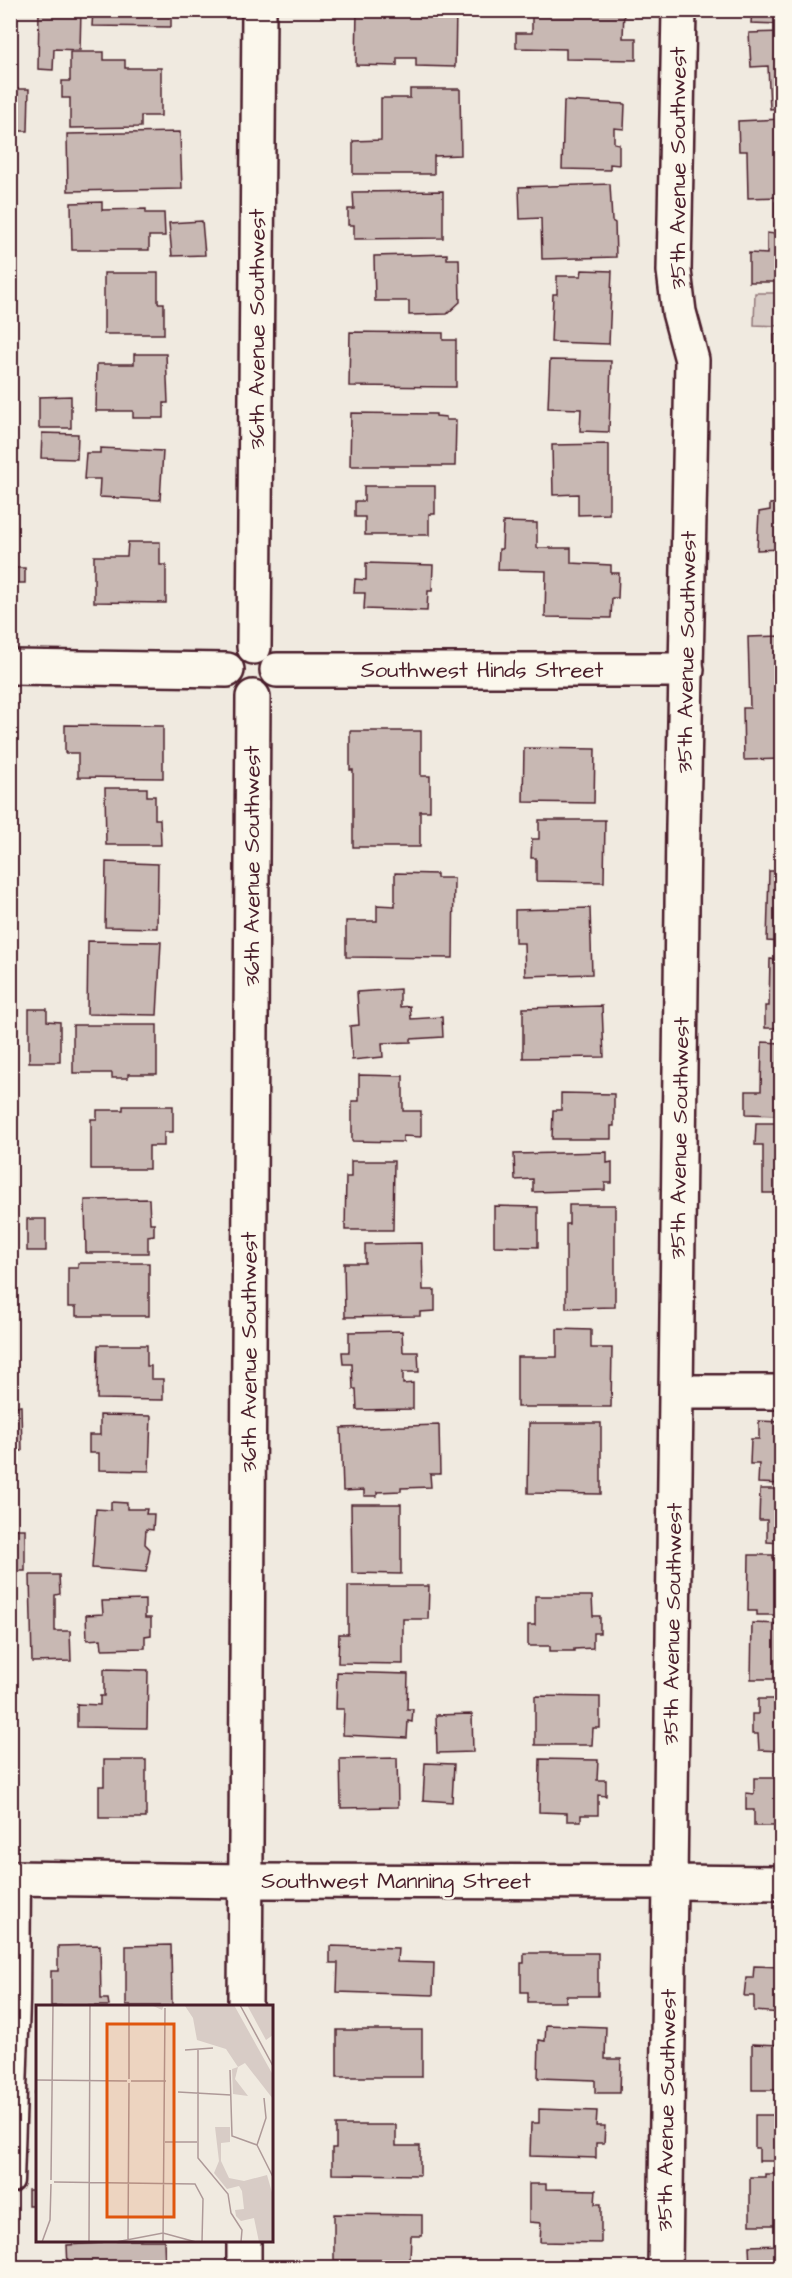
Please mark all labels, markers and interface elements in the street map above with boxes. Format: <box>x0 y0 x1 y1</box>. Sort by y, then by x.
street label: 35th Avenue Southwest <box>663 47 694 289</box>
street label: 36th Avenue Southwest <box>242 208 273 449</box>
street label: 35th Avenue Southwest <box>669 530 705 774</box>
street label: Southwest Hinds Street <box>361 655 603 686</box>
street label: 36th Avenue Southwest <box>237 745 268 986</box>
street label: 35th Avenue Southwest <box>662 1016 698 1260</box>
street label: 36th Avenue Southwest <box>234 1231 265 1472</box>
street label: 35th Avenue Southwest <box>655 1502 691 1746</box>
street label: Southwest Manning Street <box>261 1866 531 1898</box>
street label: 35th Avenue Southwest <box>649 1988 685 2232</box>
inset map <box>36 2005 273 2242</box>

